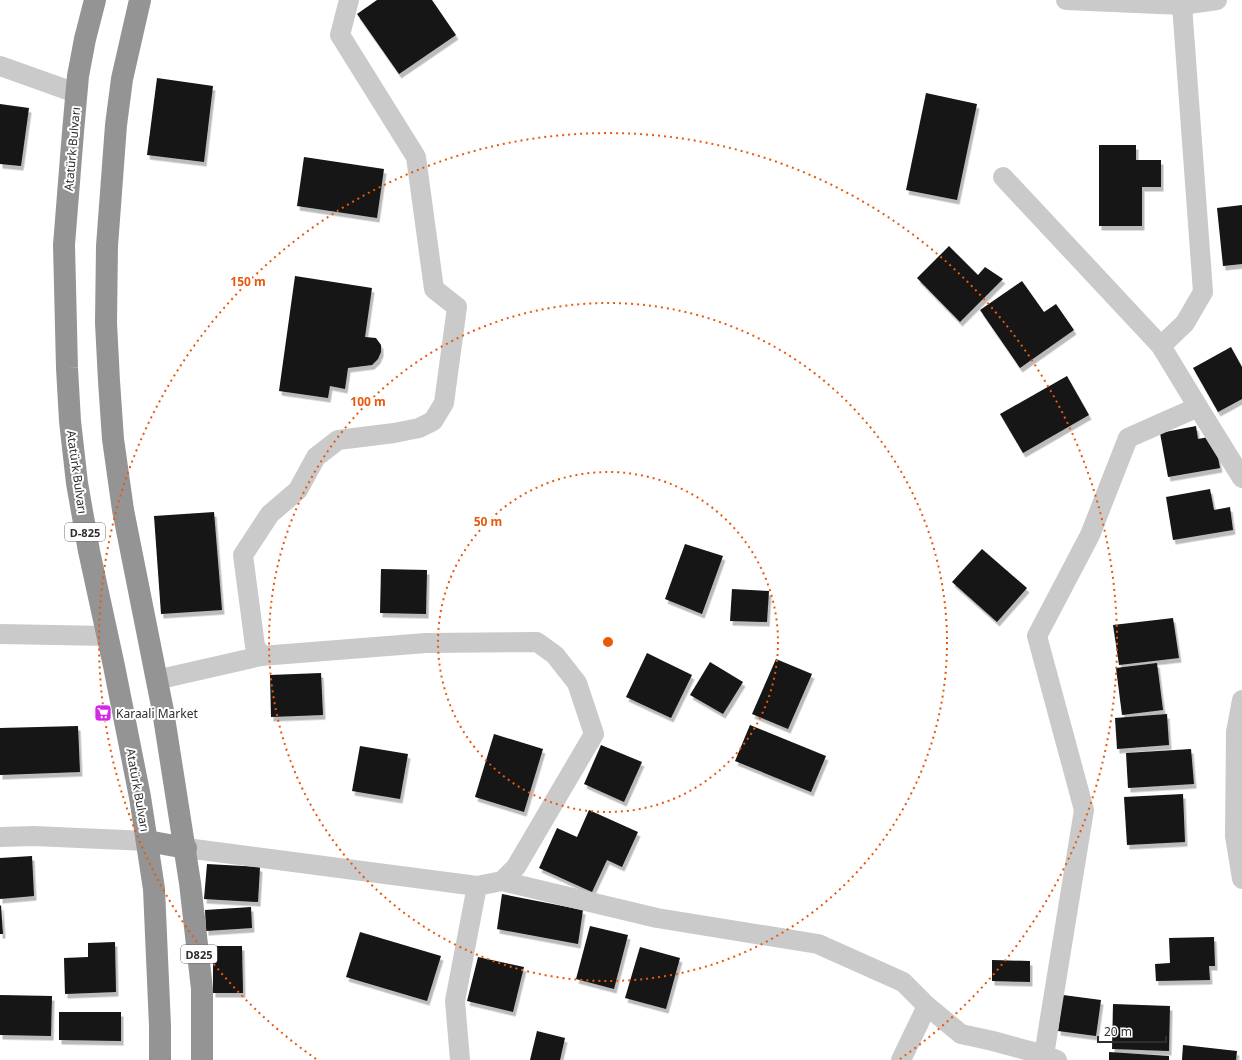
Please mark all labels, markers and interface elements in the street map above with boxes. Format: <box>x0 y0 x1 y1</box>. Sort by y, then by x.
street label: Atatürk Bulvarı <box>60 106 84 192</box>
text: 150 m <box>230 273 266 290</box>
text: 100 m <box>350 393 386 410</box>
street label: Atatürk Bulvarı <box>63 429 91 515</box>
text: 50 m <box>474 513 502 530</box>
road number: D-825 <box>65 523 105 541</box>
centre of rings <box>601 635 615 649</box>
supermarket icon: Karaali Market <box>93 703 113 723</box>
place label: Karaali Market <box>116 705 198 722</box>
street label: Atatürk Bulvarı <box>122 747 154 833</box>
road number: D825 <box>181 945 217 963</box>
scale bar <box>1098 1018 1166 1044</box>
text: 20 m <box>1104 1023 1132 1040</box>

